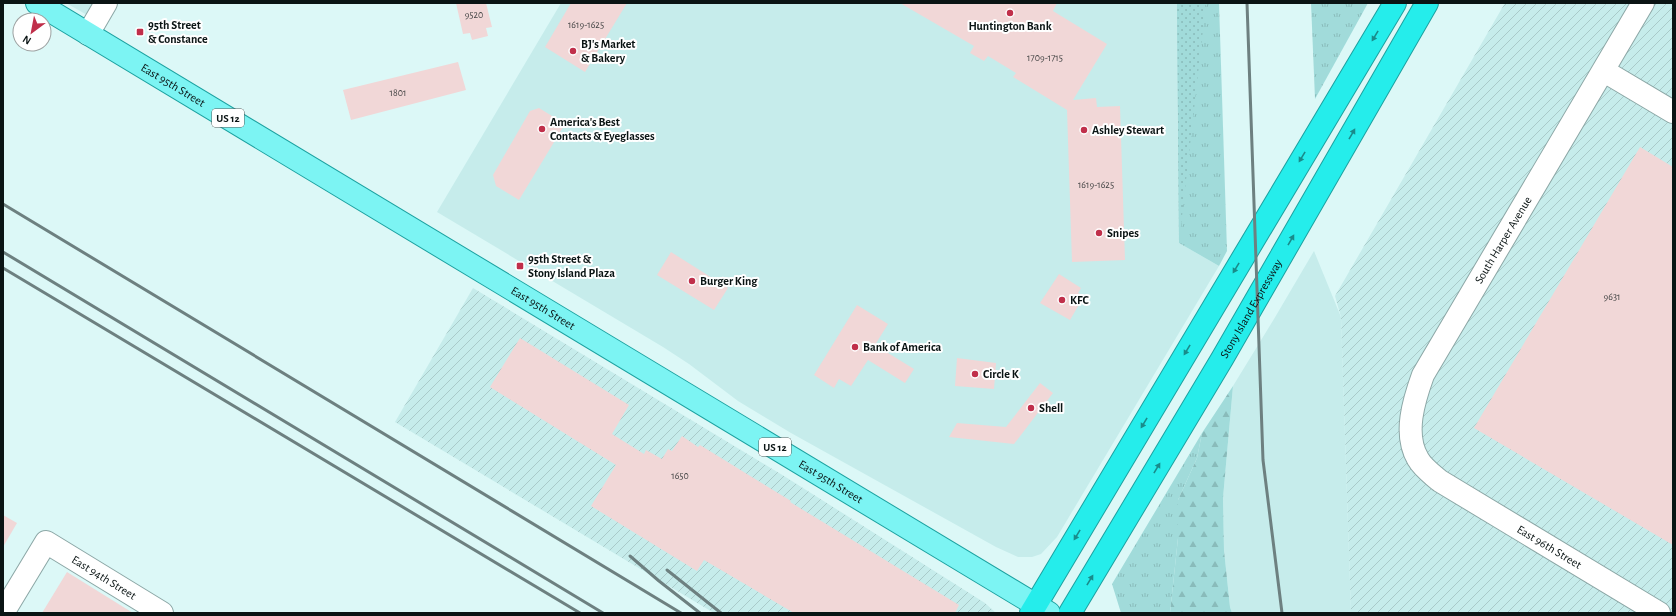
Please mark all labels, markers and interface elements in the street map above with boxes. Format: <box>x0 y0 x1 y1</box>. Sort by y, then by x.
marker: Huntington Bank <box>1005 8 1015 18</box>
house number: 9520 <box>465 10 483 20</box>
north arrow <box>12 12 52 52</box>
place label: 95th Street & Constance <box>148 19 208 45</box>
house number: 1619-1625 <box>568 20 604 30</box>
place label: Huntington Bank <box>968 20 1052 32</box>
marker: 95th Street & Constance <box>135 27 145 37</box>
one-way arrow <box>1371 30 1378 42</box>
text: N <box>21 33 33 47</box>
place label: BJ's Market & Bakery <box>581 38 635 65</box>
marker: BJ's Market & Bakery <box>568 46 578 56</box>
house number: 1709-1715 <box>1027 53 1063 63</box>
street label: East 95th Street <box>139 61 207 109</box>
house number: 1801 <box>390 88 406 98</box>
road number: US 12 <box>212 109 244 127</box>
place label: America's Best Contacts & Eyeglasses <box>550 116 655 143</box>
marker: America's Best Contacts & Eyeglasses <box>537 124 547 134</box>
place label: Ashley Stewart <box>1092 124 1164 137</box>
marker: Ashley Stewart <box>1079 125 1089 135</box>
one-way arrow <box>1348 129 1355 140</box>
one-way arrow <box>1299 151 1306 163</box>
house number: 1619-1625 <box>1078 180 1114 190</box>
street label: South Harper Avenue <box>1472 194 1534 286</box>
place label: Snipes <box>1107 227 1139 239</box>
marker: Snipes <box>1094 228 1104 238</box>
one-way arrow <box>1287 234 1294 246</box>
place label: 95th Street & Stony Island Plaza <box>528 253 615 280</box>
street label: Stony Island Expressway <box>1218 257 1285 360</box>
marker: 95th Street & Stony Island Plaza <box>515 261 525 271</box>
one-way arrow <box>1232 262 1239 274</box>
place label: Burger King <box>700 275 758 287</box>
marker: Burger King <box>687 276 697 286</box>
street label: East 95th Street <box>509 284 577 332</box>
house number: 9631 <box>1604 292 1620 302</box>
place label: KFC <box>1070 294 1089 306</box>
marker: KFC <box>1057 295 1067 305</box>
place label: Bank of America <box>863 341 941 353</box>
marker: Bank of America <box>850 342 860 352</box>
one-way arrow <box>1183 344 1190 356</box>
place label: Circle K <box>983 368 1020 380</box>
marker: Circle K <box>970 369 980 379</box>
place label: Shell <box>1039 402 1063 414</box>
marker: Shell <box>1026 403 1036 413</box>
one-way arrow <box>1140 417 1147 429</box>
road number: US 12 <box>759 438 791 456</box>
street label: East 95th Street <box>797 458 865 505</box>
one-way arrow <box>1153 462 1160 474</box>
house number: 1650 <box>671 471 689 481</box>
street label: East 96th Street <box>1515 523 1584 571</box>
one-way arrow <box>1073 530 1081 540</box>
street label: East 94th Street <box>70 553 138 602</box>
one-way arrow <box>1087 574 1094 586</box>

